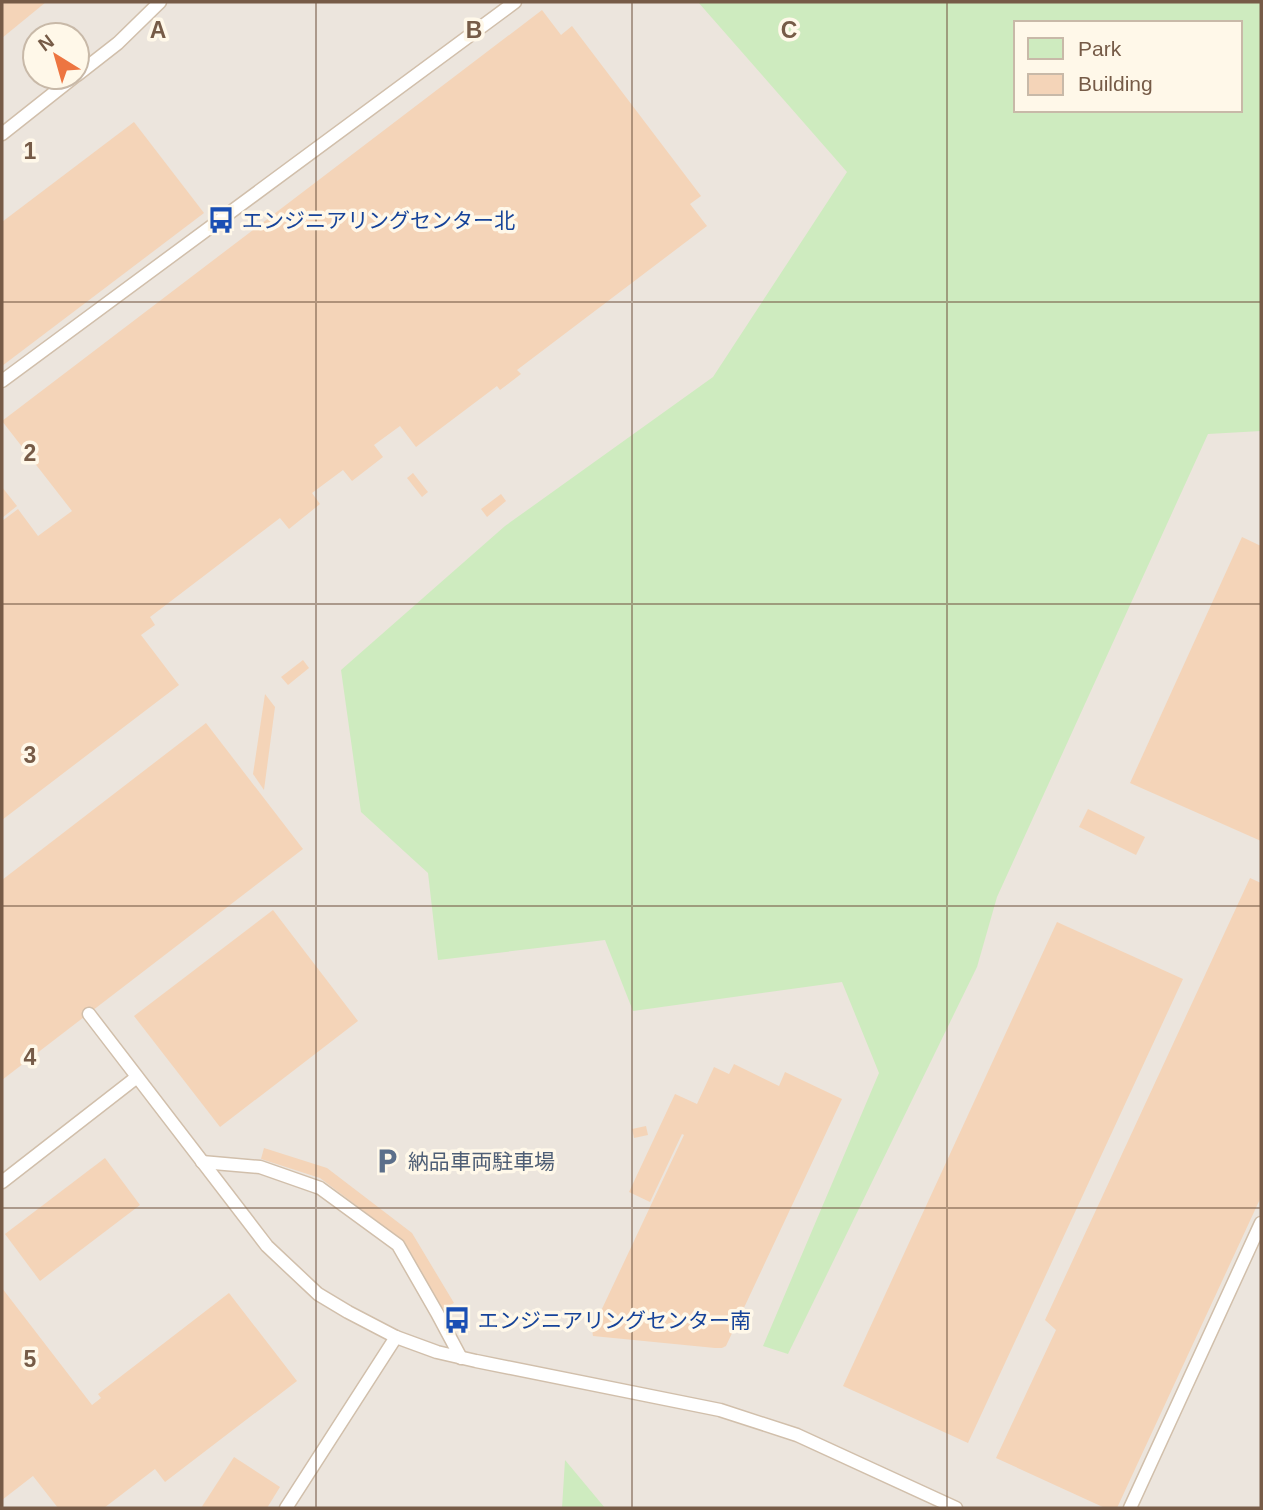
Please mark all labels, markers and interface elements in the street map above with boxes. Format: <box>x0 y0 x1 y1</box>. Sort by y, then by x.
text: A <box>150 17 166 43</box>
text: B <box>466 17 482 43</box>
text: C <box>781 17 797 43</box>
north arrow <box>21 21 91 91</box>
legend <box>1014 21 1242 112</box>
text: N <box>34 30 58 55</box>
text: Park <box>1078 37 1122 60</box>
text: Building <box>1078 72 1153 95</box>
text: 1 <box>24 138 37 164</box>
bus stop icon: エンジニアリングセンター北 <box>206 205 236 235</box>
place label: エンジニアリングセンター北 <box>242 209 515 232</box>
text: 2 <box>24 440 36 466</box>
text: 3 <box>24 742 36 768</box>
text: 4 <box>24 1044 37 1070</box>
parking icon: 納品車両駐車場 <box>372 1146 402 1176</box>
place label: 納品車両駐車場 <box>408 1150 555 1173</box>
bus stop icon: エンジニアリングセンター南 <box>442 1305 472 1335</box>
place label: エンジニアリングセンター南 <box>478 1309 751 1332</box>
text: 5 <box>24 1346 37 1372</box>

